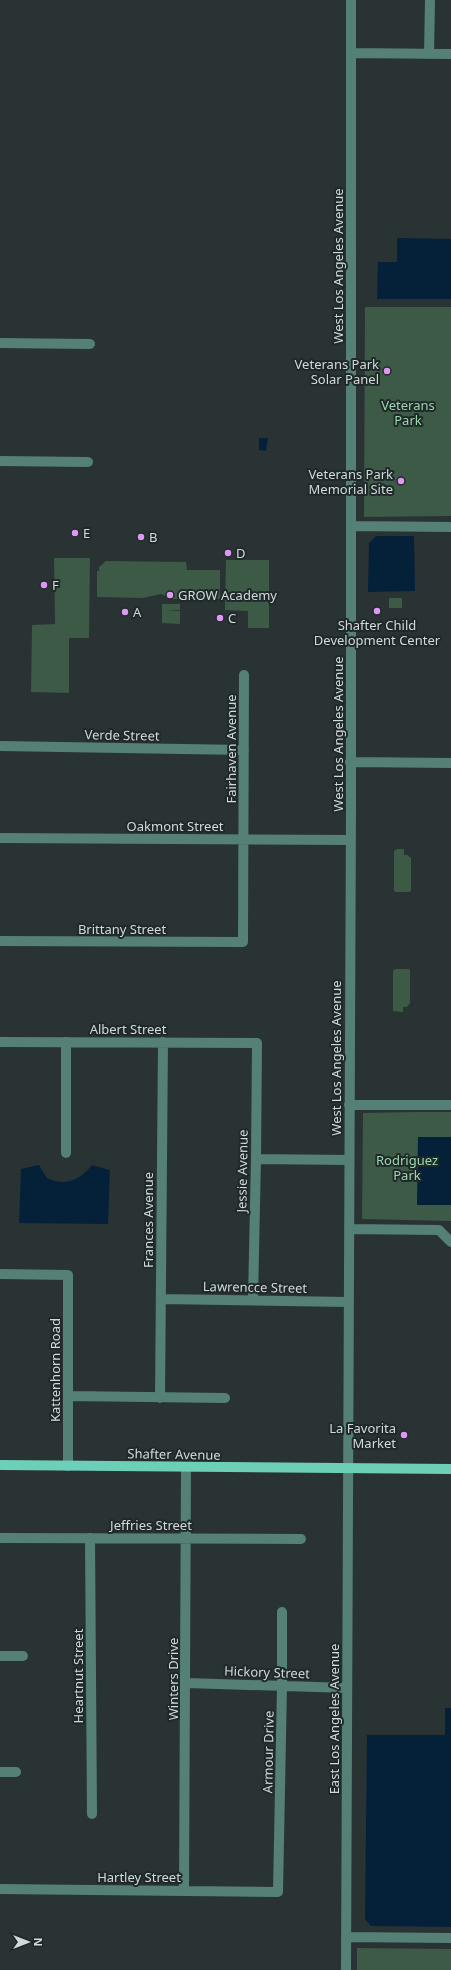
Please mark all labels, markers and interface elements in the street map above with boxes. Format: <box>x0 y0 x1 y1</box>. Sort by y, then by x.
street label: West Los Angeles Avenue <box>329 188 347 344</box>
place label: Veterans Park Solar Panel <box>295 355 379 388</box>
marker: Veterans Park Solar Panel <box>382 366 392 376</box>
park label: Veterans Park <box>381 396 435 429</box>
place label: Veterans Park Memorial Site <box>309 465 393 498</box>
marker: Veterans Park Memorial Site <box>396 476 406 486</box>
place label: E <box>83 524 90 542</box>
marker: E <box>70 528 80 538</box>
place label: B <box>149 528 157 546</box>
marker: B <box>136 532 146 542</box>
place label: D <box>236 544 246 562</box>
marker: D <box>223 548 233 558</box>
place label: F <box>52 576 59 594</box>
marker: F <box>39 580 49 590</box>
place label: GROW Academy <box>178 586 277 604</box>
marker: GROW Academy <box>165 590 175 600</box>
place label: A <box>133 603 142 621</box>
marker: Shafter Child Development Center <box>372 606 382 616</box>
marker: A <box>120 607 130 617</box>
place label: C <box>228 609 236 627</box>
marker: C <box>215 613 225 623</box>
place label: Shafter Child Development Center <box>314 616 441 649</box>
street label: West Los Angeles Avenue <box>329 656 347 812</box>
street label: Fairhaven Avenue <box>222 694 240 804</box>
street label: Verde Street <box>84 725 160 745</box>
street label: Oakmont Street <box>127 817 224 835</box>
street label: Brittany Street <box>78 920 166 938</box>
street label: West Los Angeles Avenue <box>327 980 345 1136</box>
street label: Albert Street <box>90 1020 167 1038</box>
street label: Jessie Avenue <box>232 1129 252 1215</box>
park label: Rodriguez Park <box>376 1151 438 1184</box>
street label: Frances Avenue <box>139 1172 157 1268</box>
street label: Lawrencce Street <box>203 1277 308 1297</box>
street label: Kattenhorn Road <box>46 1318 64 1422</box>
place label: La Favorita Market <box>329 1419 396 1452</box>
marker: La Favorita Market <box>399 1430 409 1440</box>
street label: Shafter Avenue <box>127 1444 221 1464</box>
street label: Jeffries Street <box>108 1516 192 1534</box>
street label: Heartnut Street <box>69 1628 87 1723</box>
street label: Winters Drive <box>164 1638 182 1720</box>
street label: East Los Angeles Avenue <box>325 1644 343 1794</box>
street label: Hickory Street <box>224 1662 310 1683</box>
street label: Armour Drive <box>258 1711 278 1793</box>
street label: Hartley Street <box>97 1868 181 1886</box>
north arrow <box>8 1922 48 1962</box>
text: N <box>31 1938 46 1946</box>

